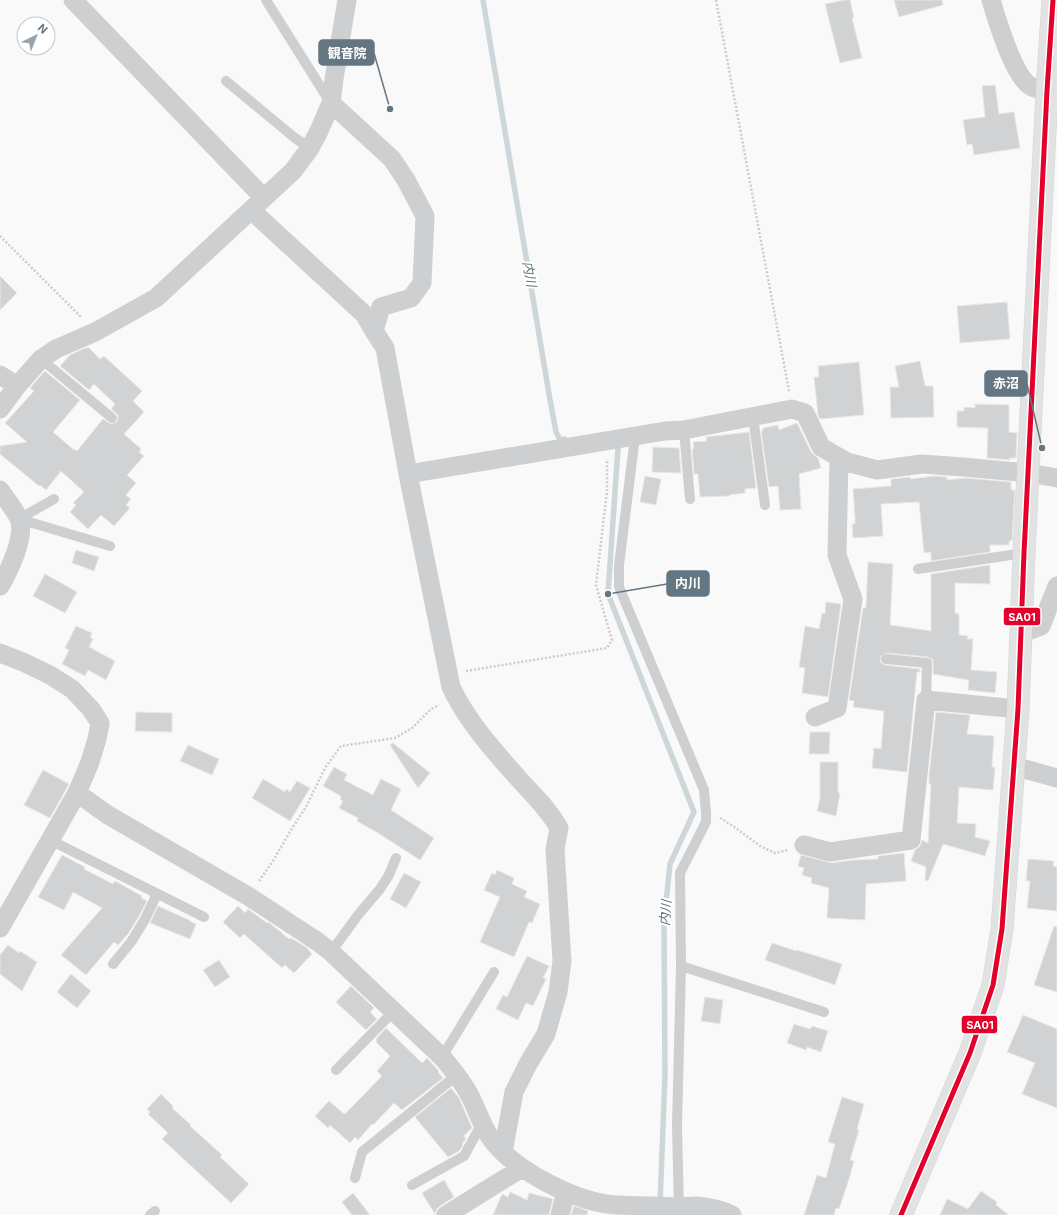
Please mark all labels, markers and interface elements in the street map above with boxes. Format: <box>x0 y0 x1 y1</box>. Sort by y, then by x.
north arrow <box>16 16 56 56</box>
text: N <box>35 21 51 37</box>
callout: 観音院 <box>319 40 374 65</box>
text: 観音院 <box>327 45 367 61</box>
water label: 内川 <box>520 260 540 290</box>
callout: 赤沼 <box>985 371 1027 396</box>
text: 赤沼 <box>993 375 1019 391</box>
callout: 内川 <box>667 571 709 596</box>
text: 内川 <box>675 575 701 591</box>
line badge: SA01 <box>1003 607 1041 626</box>
text: SA01 <box>1008 610 1036 624</box>
water label: 内川 <box>656 897 674 927</box>
line badge: SA01 <box>961 1015 998 1034</box>
text: SA01 <box>966 1018 994 1032</box>

